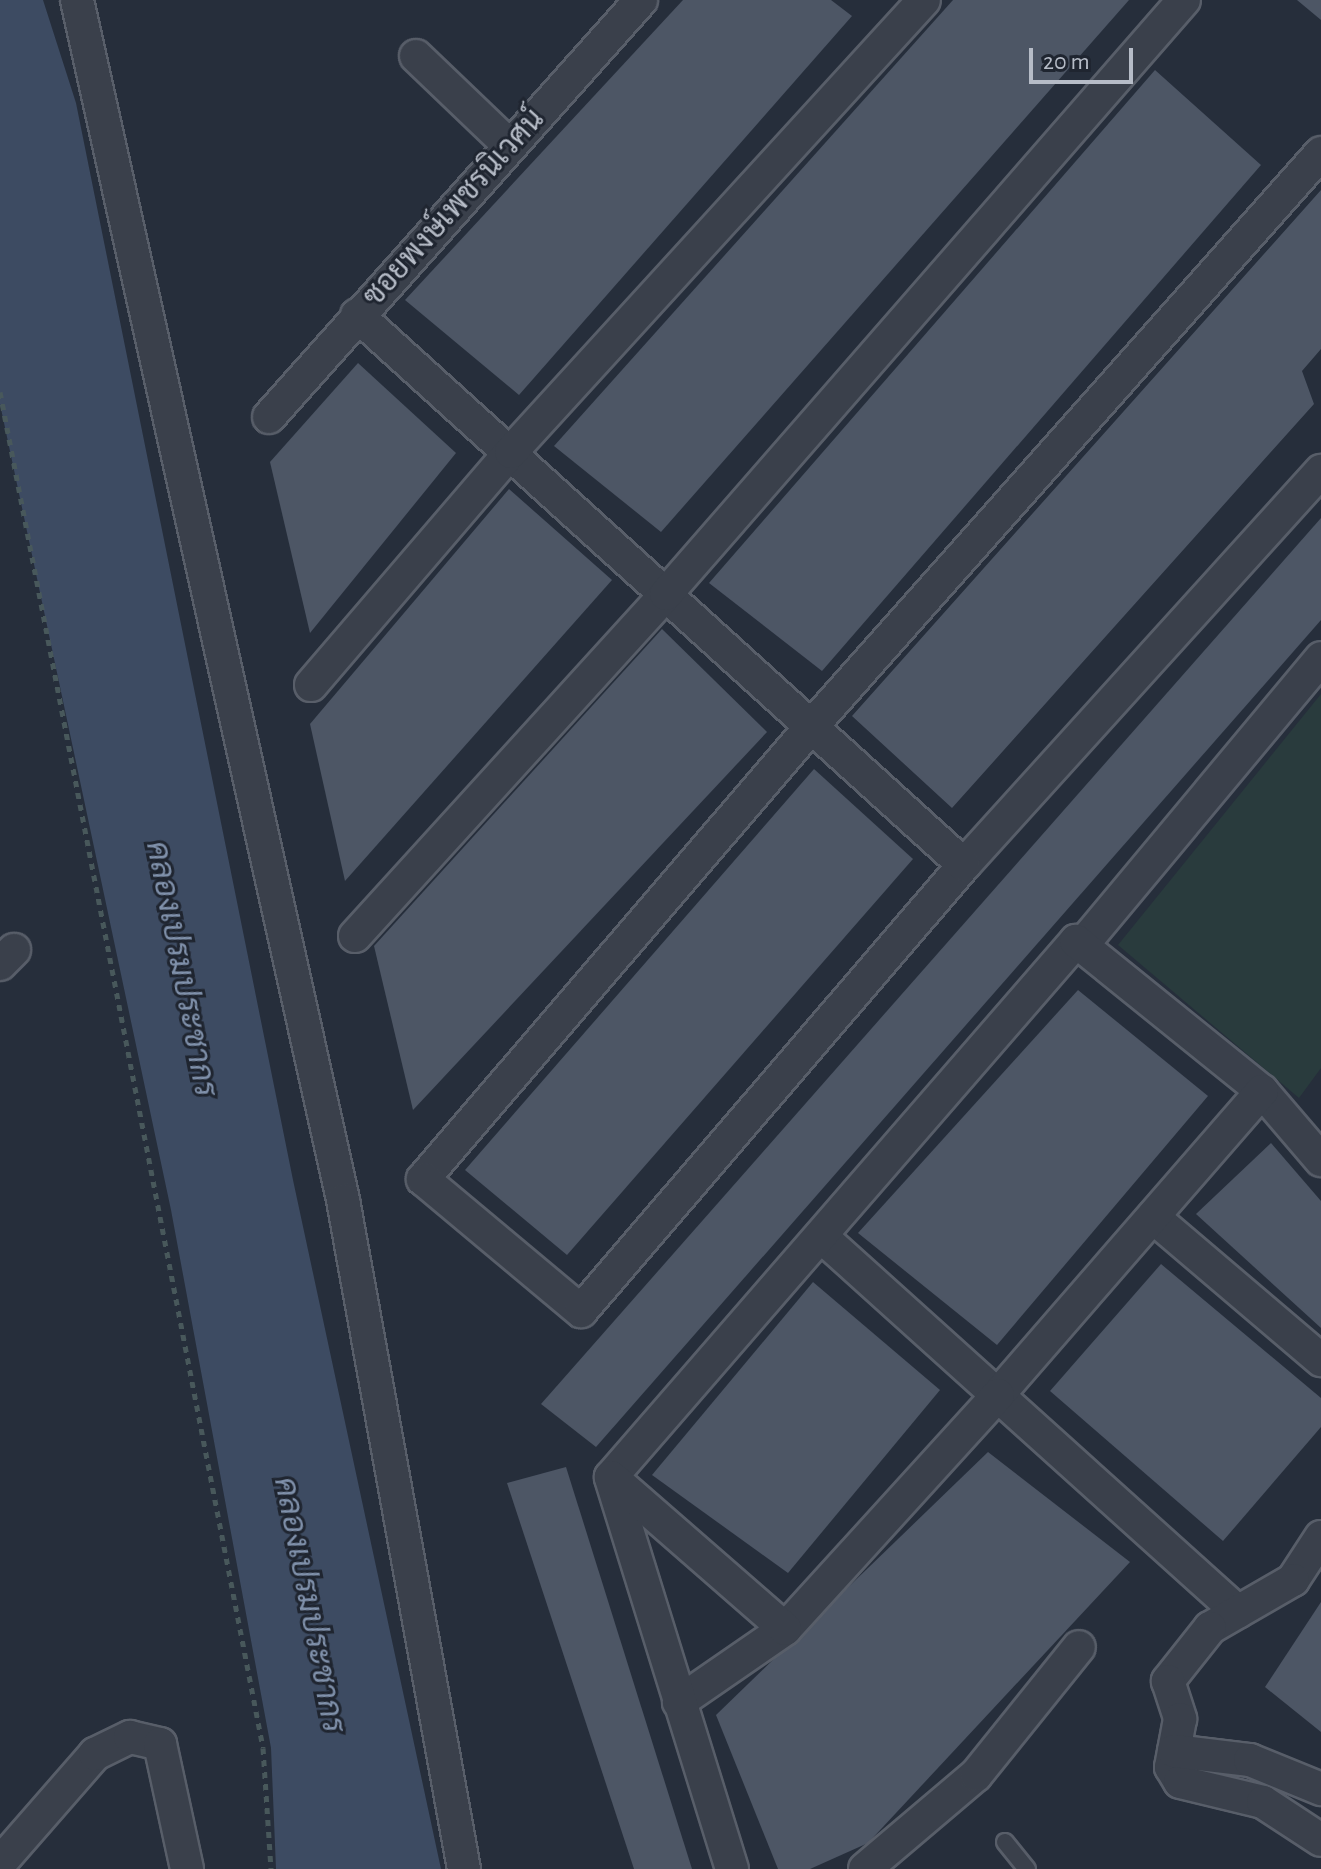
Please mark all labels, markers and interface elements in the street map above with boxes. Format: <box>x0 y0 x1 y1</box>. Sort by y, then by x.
scale bar <box>1033 32 1137 82</box>
text: 20 m <box>1043 50 1090 74</box>
street label: ซอยพงษ์เพชรนิเวศน์ <box>356 102 552 314</box>
water label: คลองเปรมประชากร <box>137 838 225 1100</box>
water label: คลองเปรมประชากร <box>265 1474 353 1736</box>

